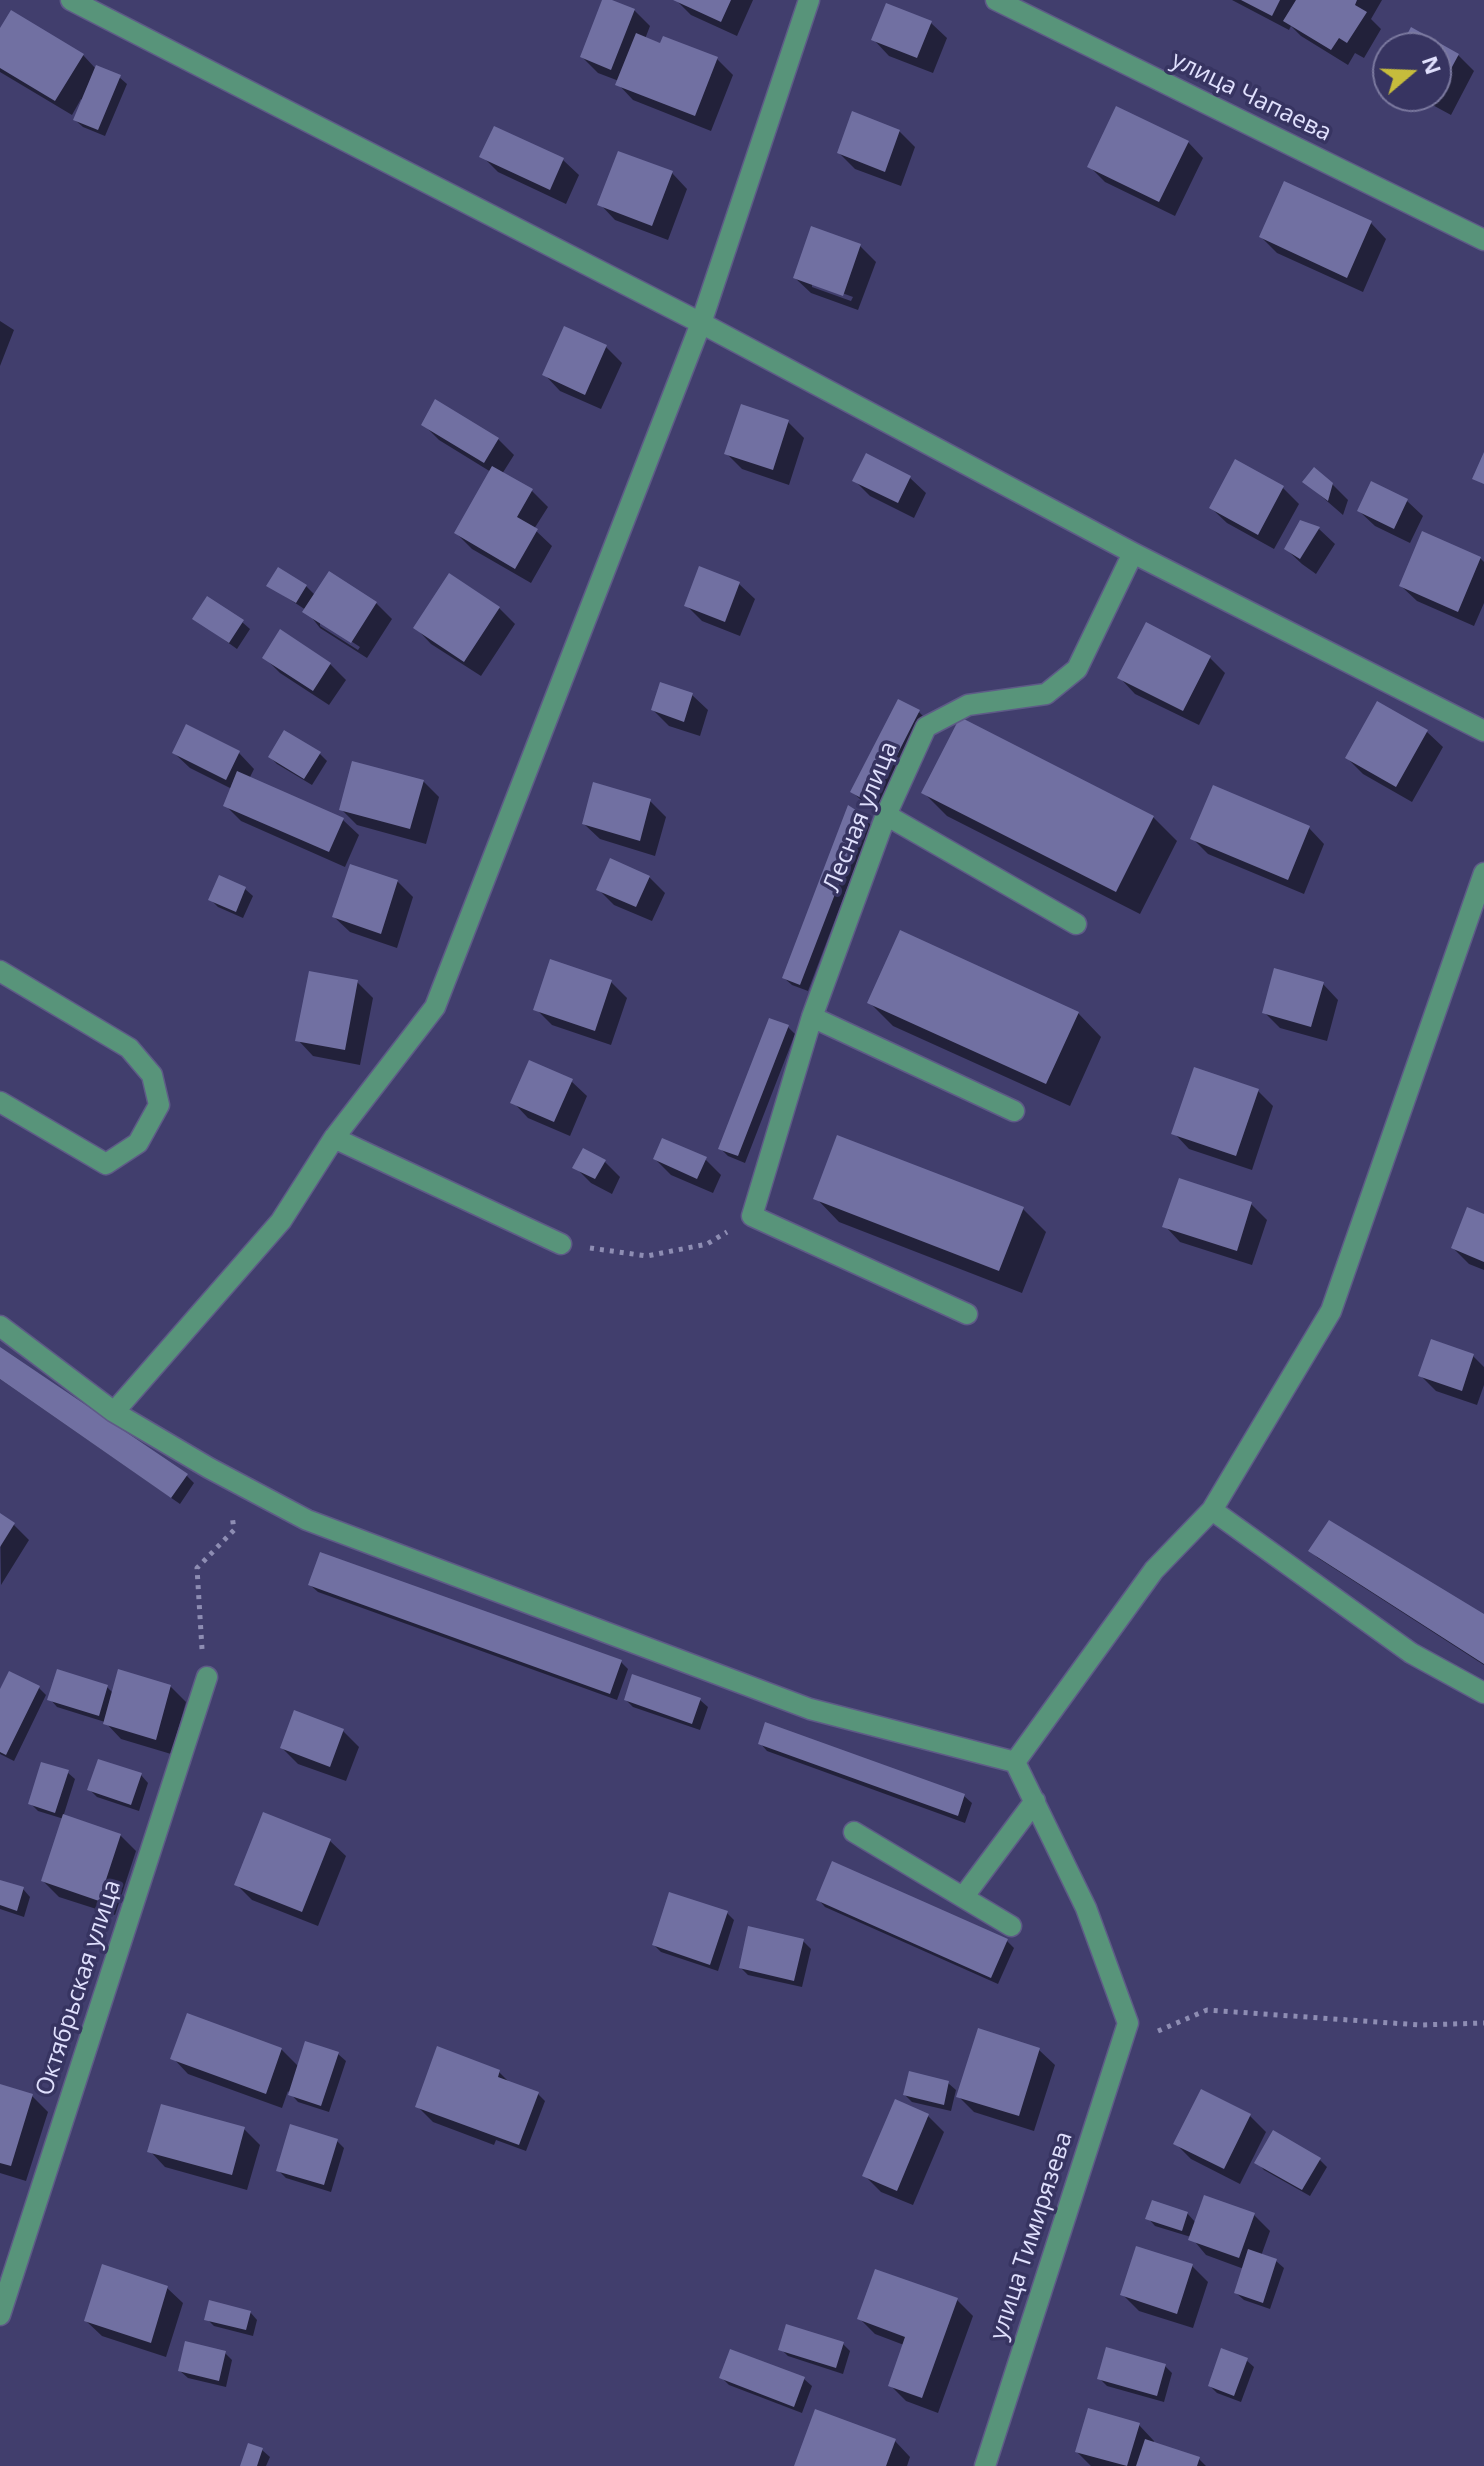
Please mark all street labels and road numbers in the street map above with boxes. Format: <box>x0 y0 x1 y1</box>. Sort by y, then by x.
street label: улица Чапаева <box>1166 46 1336 148</box>
street label: Лесная улица <box>818 738 904 896</box>
street label: Октябрьская улица <box>31 1877 127 2099</box>
street label: улица Тимирязева <box>985 2128 1079 2344</box>

